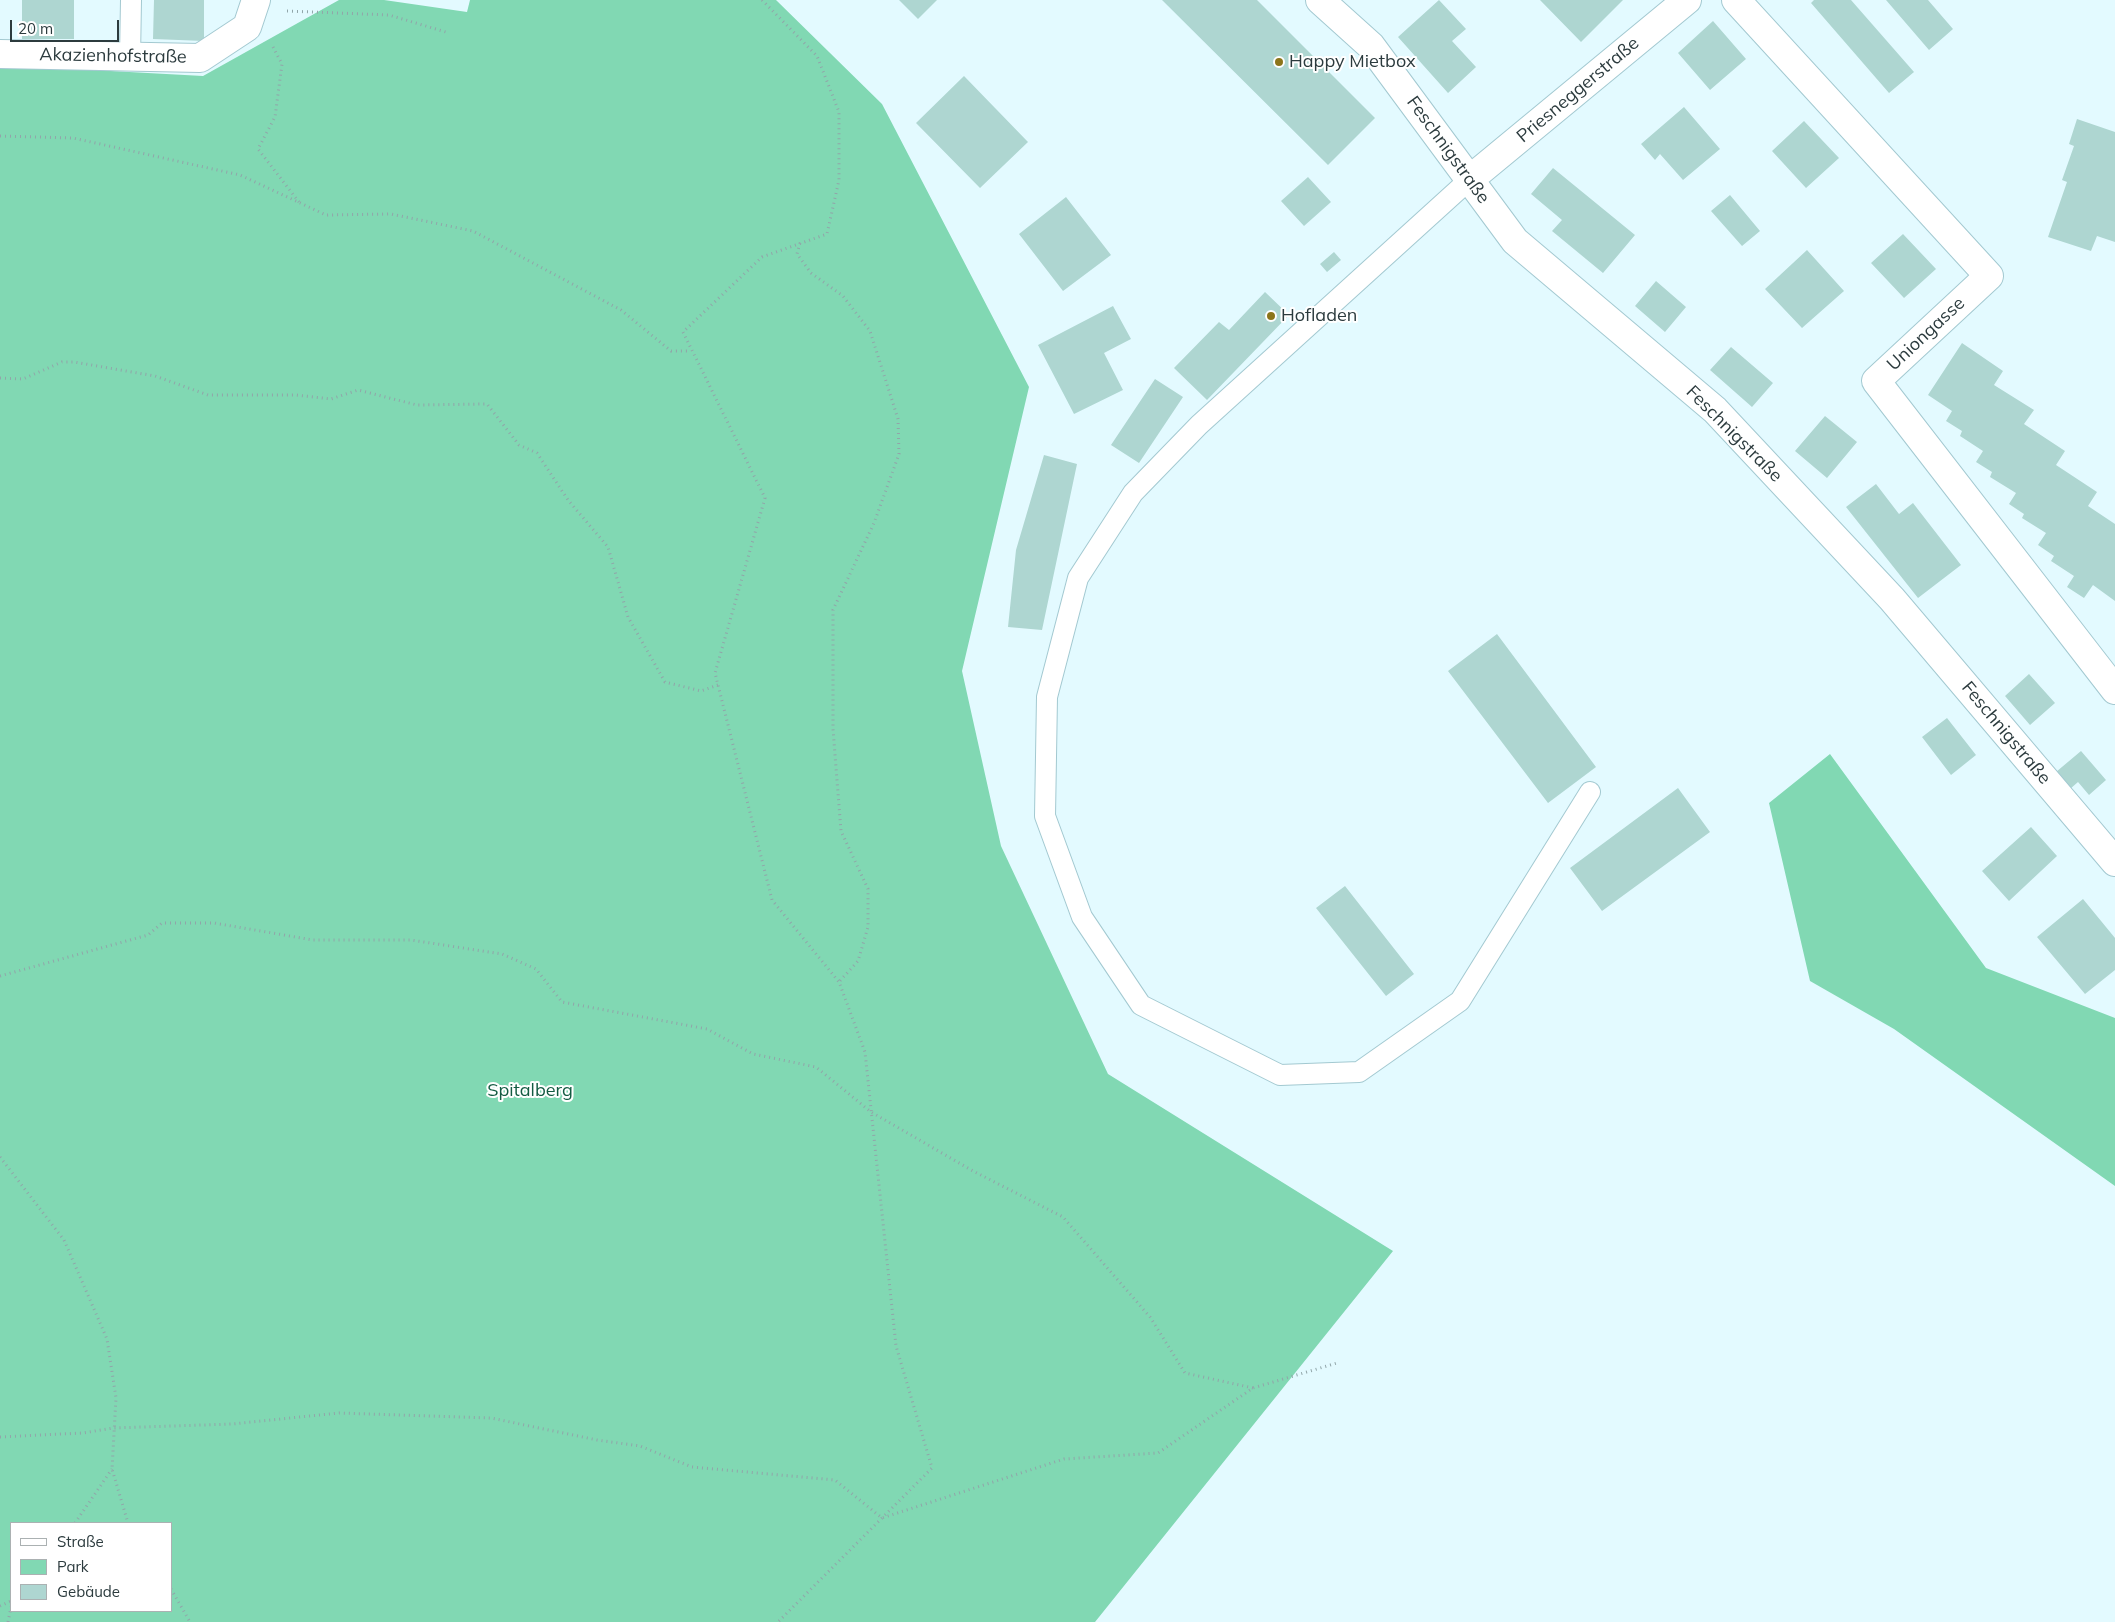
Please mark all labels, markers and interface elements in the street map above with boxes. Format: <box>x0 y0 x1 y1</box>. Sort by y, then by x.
scale bar <box>12 10 121 42</box>
text: 20 m <box>18 19 53 38</box>
street label: Priesneggerstraße <box>1512 33 1644 147</box>
street label: Akazienhofstraße <box>39 44 187 68</box>
place label: Happy Mietbox <box>1289 51 1416 73</box>
marker: Happy Mietbox <box>1273 56 1285 68</box>
street label: Feschnigstraße <box>1402 92 1494 208</box>
street label: Uniongasse <box>1883 293 1969 375</box>
place label: Hofladen <box>1281 305 1357 327</box>
marker: Hofladen <box>1265 310 1277 322</box>
street label: Feschnigstraße <box>1681 381 1787 487</box>
street label: Feschnigstraße <box>1957 677 2055 789</box>
park label: Spitalberg <box>487 1080 573 1102</box>
legend <box>10 1522 172 1612</box>
text: Straße <box>57 1532 104 1551</box>
text: Park <box>57 1557 89 1576</box>
text: Gebäude <box>57 1582 120 1601</box>

